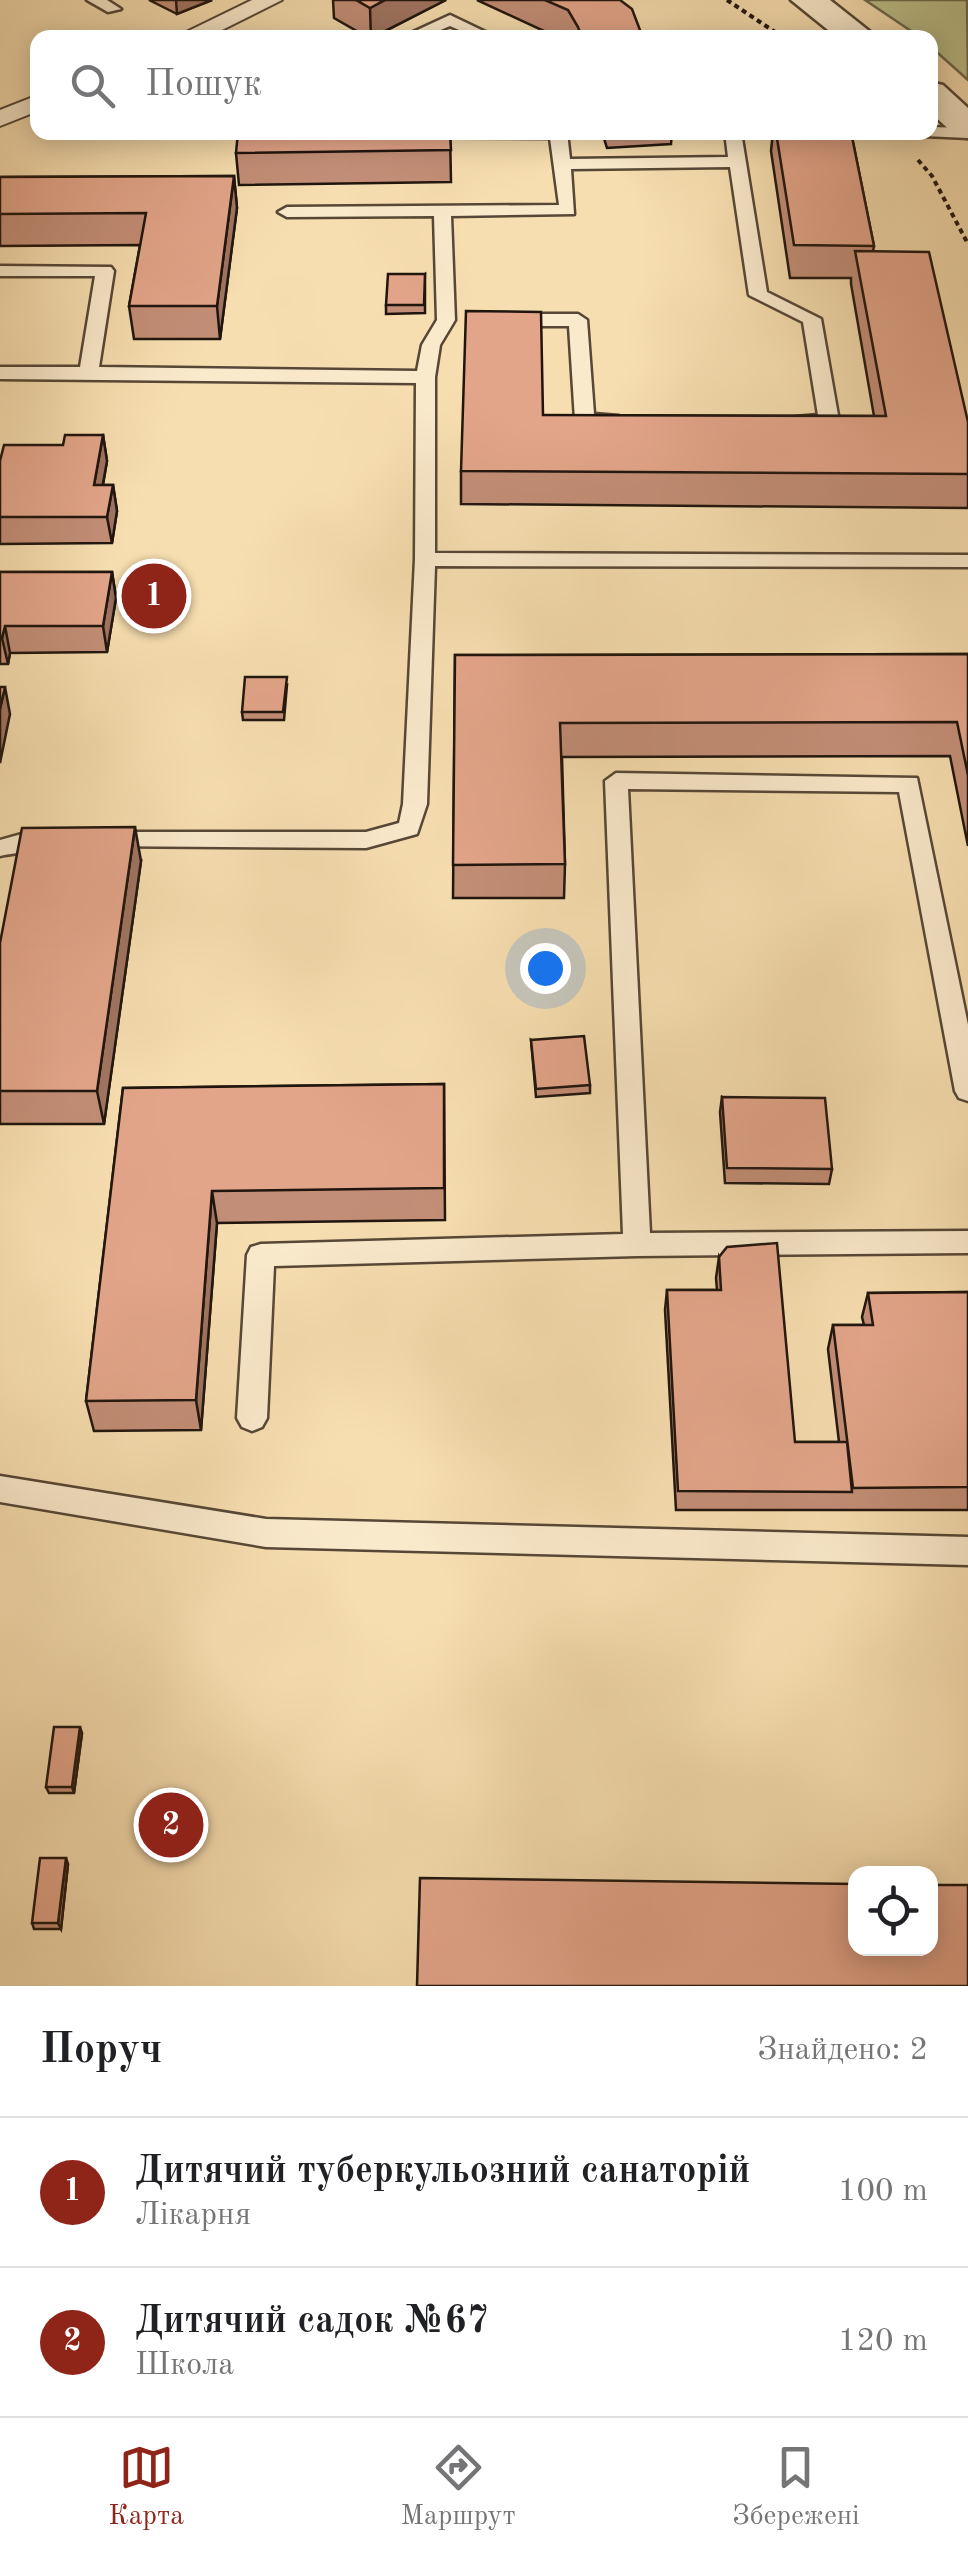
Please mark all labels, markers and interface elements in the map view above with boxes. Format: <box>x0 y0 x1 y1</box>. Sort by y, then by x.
search box <box>30 30 938 140</box>
icon: search <box>65 58 120 113</box>
text: Пошук <box>145 66 262 104</box>
pin: 1 <box>122 558 186 634</box>
your location <box>520 943 571 994</box>
pin: 2 <box>138 1788 204 1862</box>
map controls <box>848 1866 938 1956</box>
button: locate <box>848 1866 938 1956</box>
text: Поруч <box>40 2030 162 2072</box>
text: Знайдено: 2 <box>757 2035 928 2067</box>
text: Дитячий туберкульозний санаторій <box>135 2153 750 2191</box>
text: 1 <box>63 2176 82 2208</box>
text: 100 m <box>838 2176 928 2208</box>
text: Лікарня <box>135 2200 251 2232</box>
text: Дитячий садок №67 <box>135 2303 489 2341</box>
text: 2 <box>63 2326 82 2358</box>
text: 120 m <box>838 2326 928 2358</box>
text: Школа <box>135 2350 234 2382</box>
tab: Карта <box>108 2440 184 2535</box>
tab: Маршрут <box>401 2440 516 2535</box>
tab: Збережені <box>732 2440 860 2535</box>

